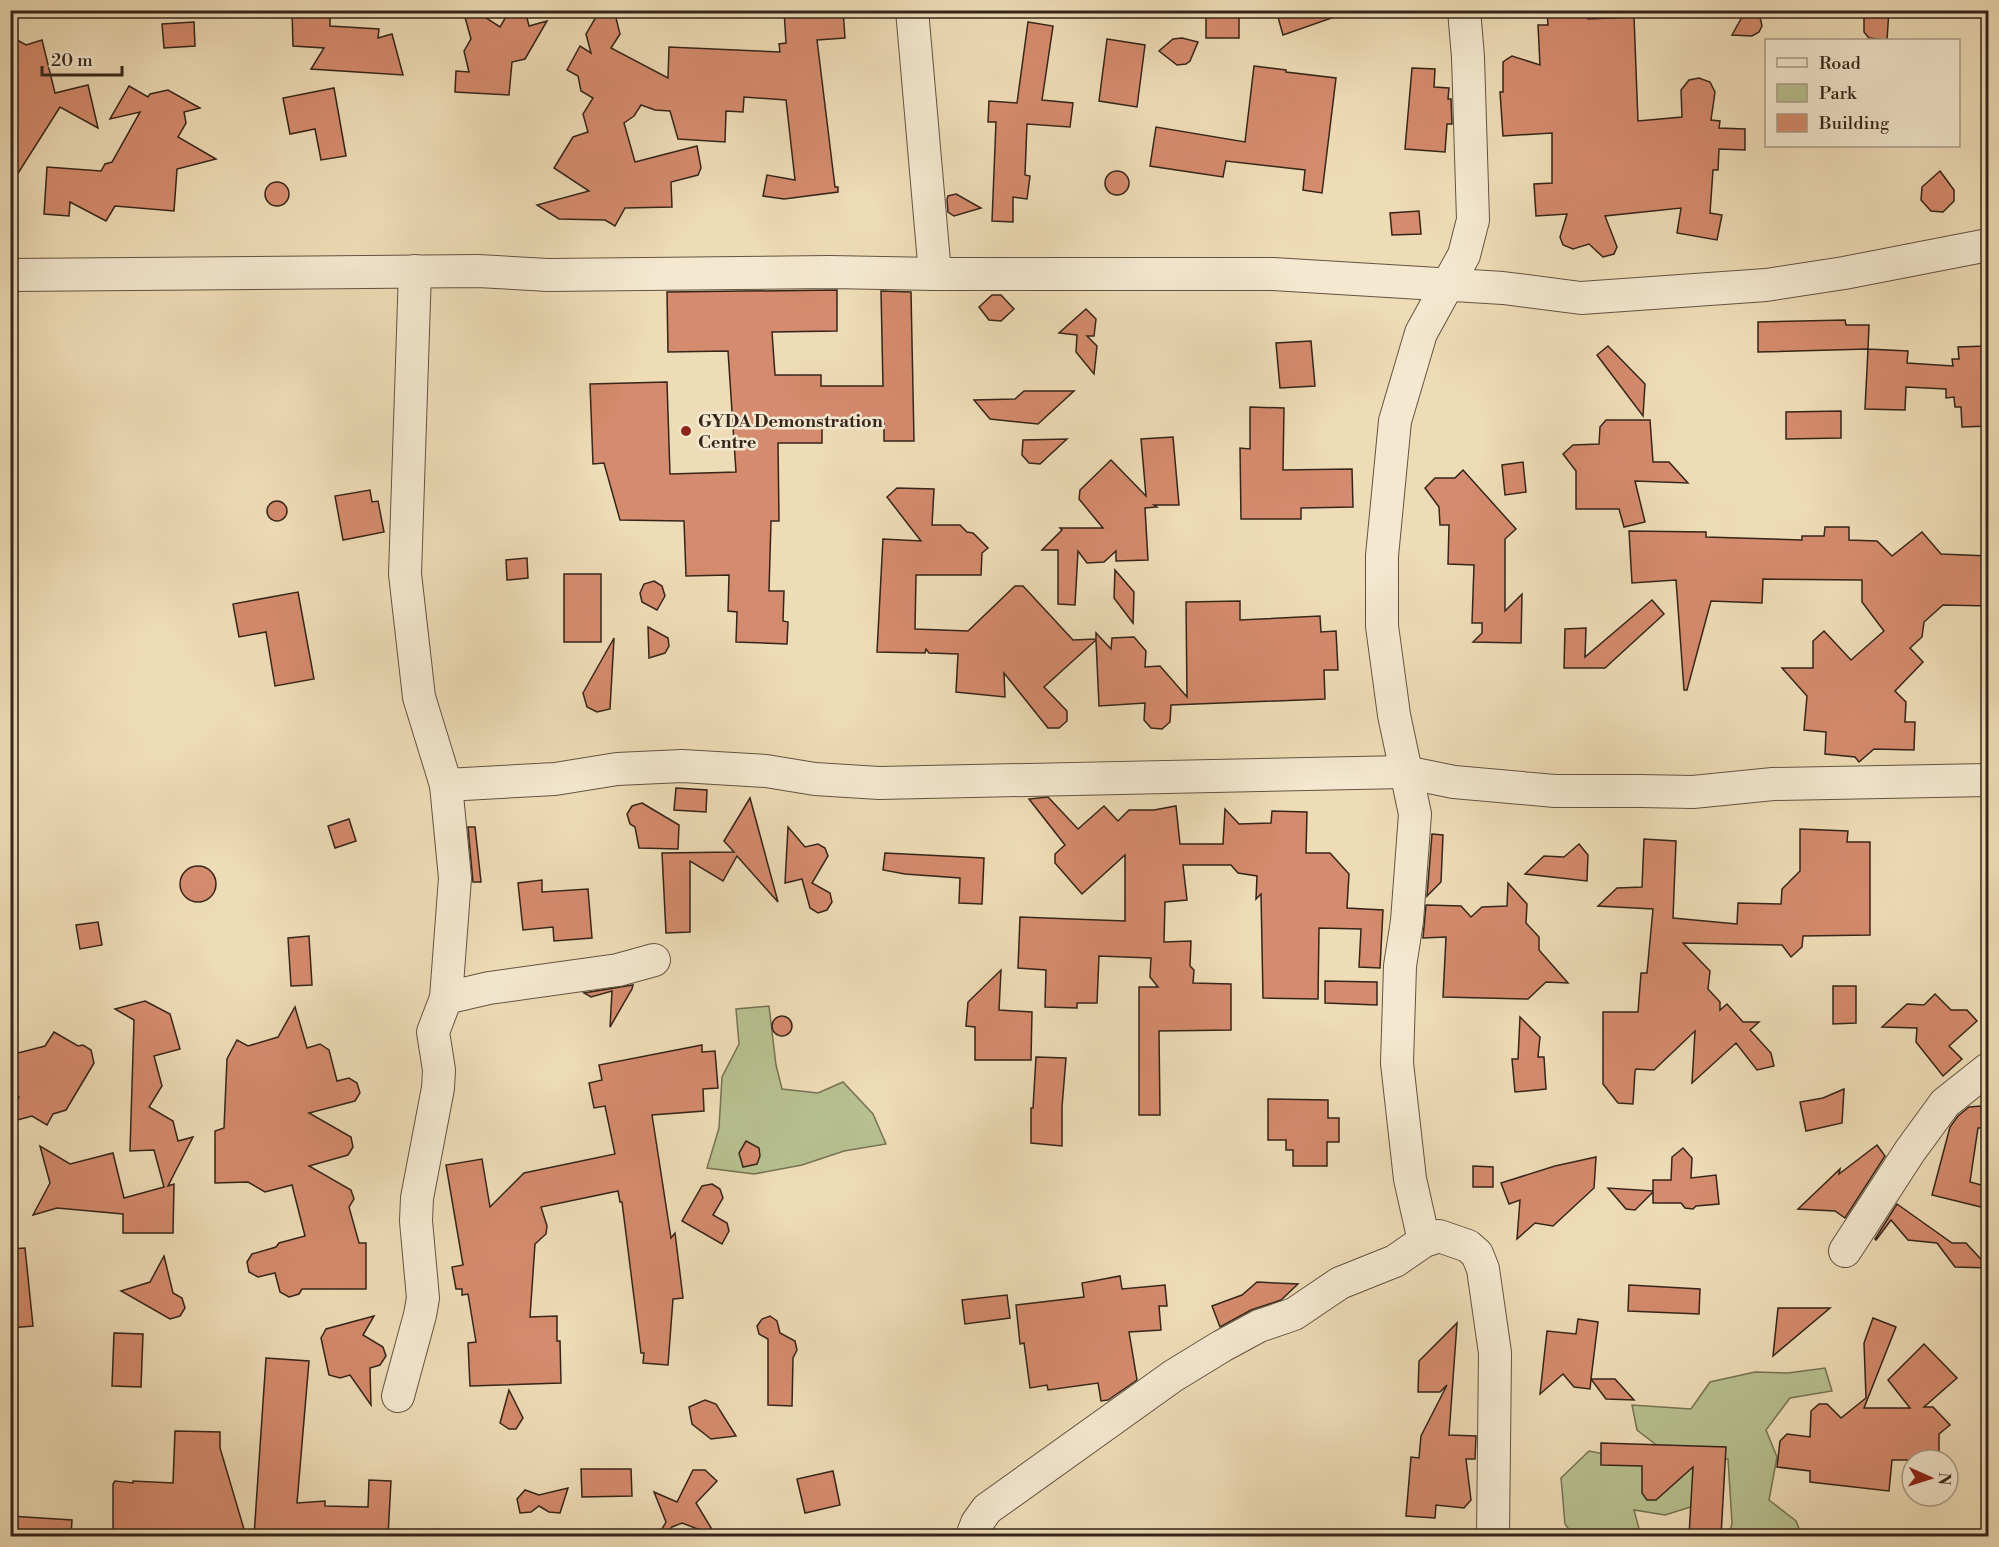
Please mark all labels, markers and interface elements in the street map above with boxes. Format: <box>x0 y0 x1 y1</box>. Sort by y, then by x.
scale bar <box>42 39 122 77</box>
legend <box>1765 39 1960 147</box>
text: 20 m <box>51 49 93 72</box>
text: Road <box>1819 52 1862 75</box>
text: Park <box>1819 82 1858 105</box>
text: Building <box>1818 112 1890 135</box>
place label: GYDA Demonstration Centre <box>698 410 883 454</box>
marker: GYDA Demonstration Centre <box>679 424 693 438</box>
north arrow <box>1900 1448 1960 1508</box>
text: N <box>1934 1472 1954 1486</box>

